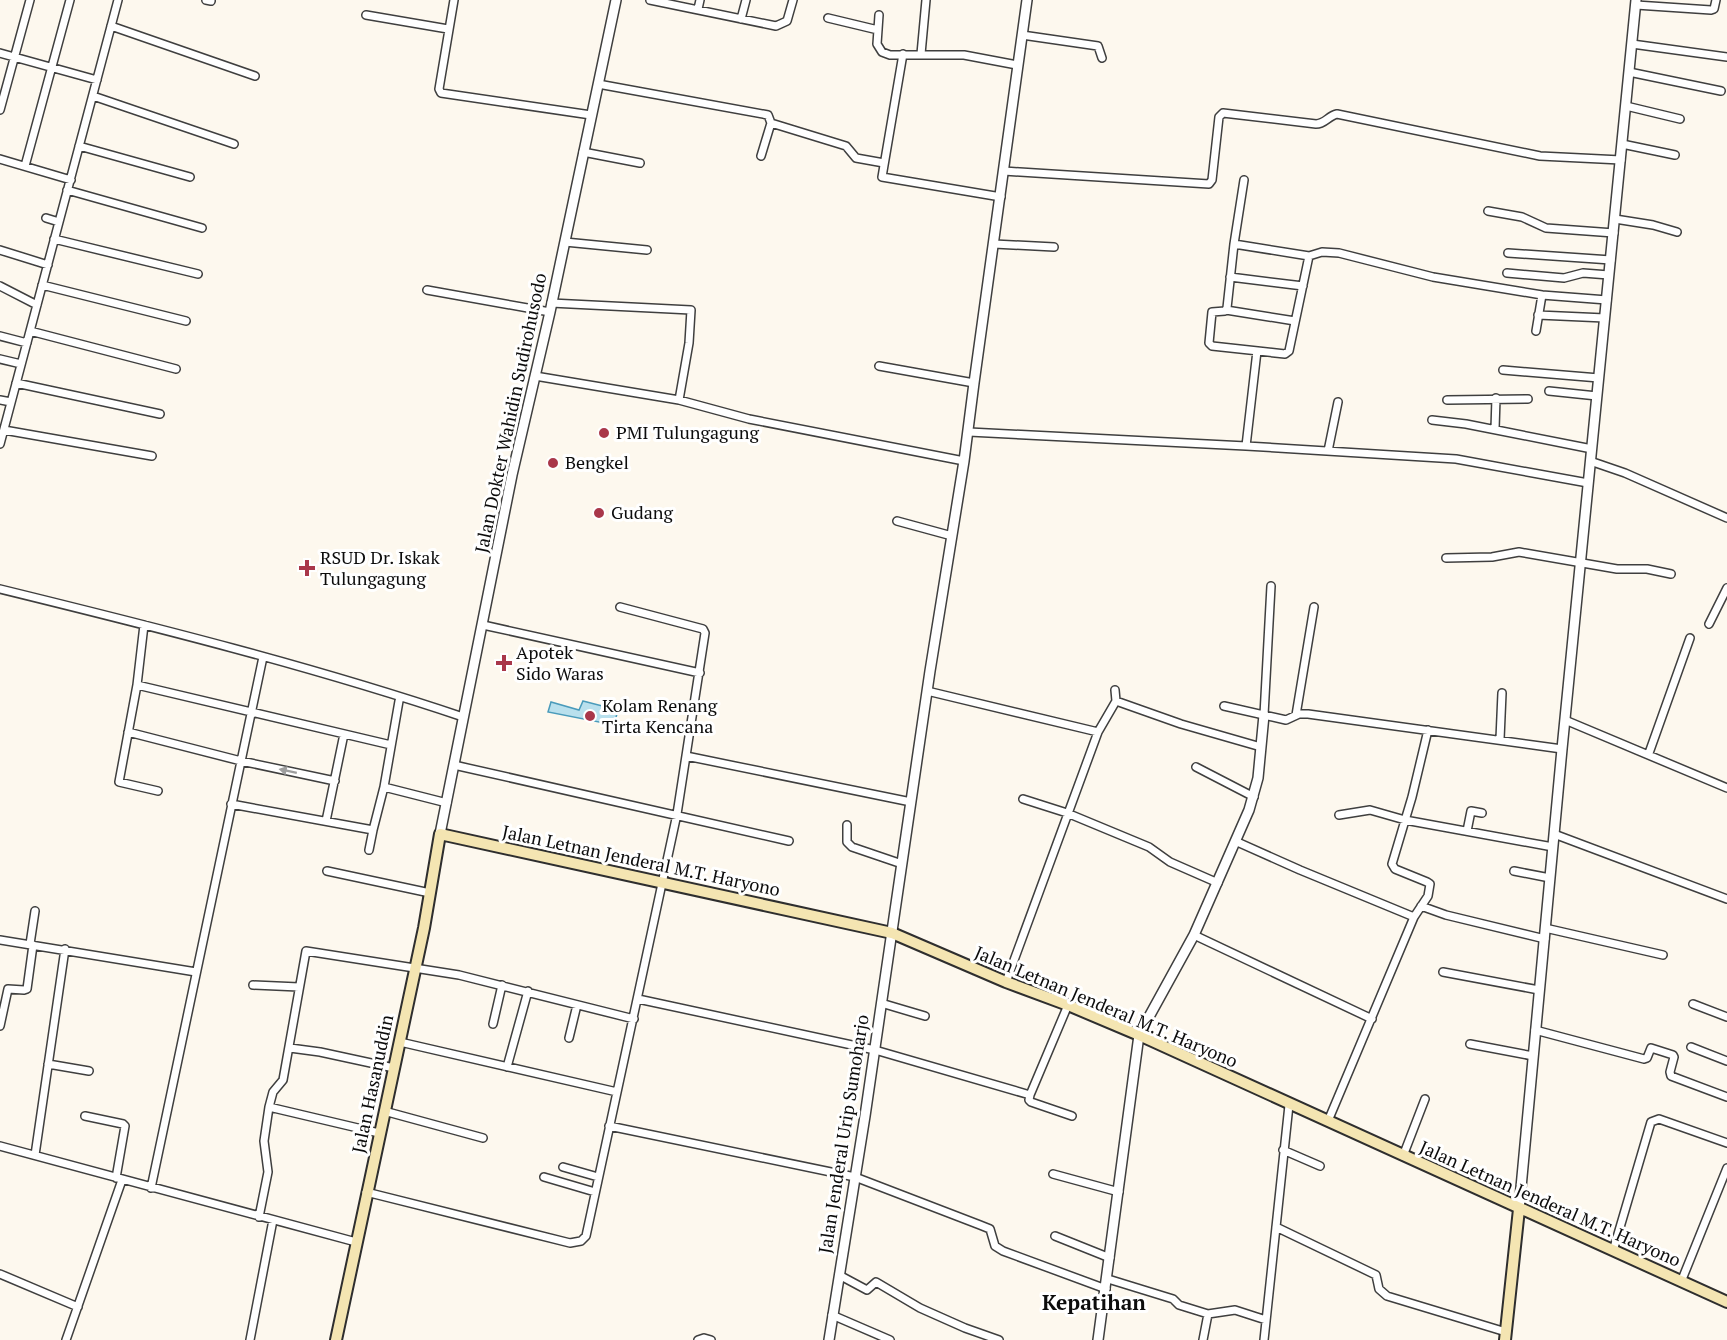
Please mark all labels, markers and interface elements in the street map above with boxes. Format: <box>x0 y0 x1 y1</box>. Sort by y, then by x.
street label: Jalan Dokter Wahidin Sudirohusodo <box>469 270 551 555</box>
place label: PMI Tulungagung <box>616 420 759 444</box>
marker: PMI Tulungagung <box>597 426 611 440</box>
place label: Bengkel <box>565 450 629 474</box>
marker: Bengkel <box>546 456 560 470</box>
place label: Gudang <box>611 500 673 524</box>
marker: Gudang <box>592 506 606 520</box>
place label: RSUD Dr. Iskak Tulungagung <box>320 545 440 590</box>
marker: RSUD Dr. Iskak Tulungagung <box>298 559 316 577</box>
place label: Apotek Sido Waras <box>516 640 604 685</box>
marker: Apotek Sido Waras <box>497 656 511 670</box>
place label: Kolam Renang Tirta Kencana <box>602 693 718 738</box>
marker: Kolam Renang Tirta Kencana <box>583 709 597 723</box>
one-way arrow <box>278 765 297 775</box>
street label: Jalan Letnan Jenderal M.T. Haryono <box>500 819 782 901</box>
street label: Jalan Letnan Jenderal M.T. Haryono <box>971 940 1242 1073</box>
street label: Jalan Hasanuddin <box>346 1012 398 1155</box>
street label: Jalan Jenderal Urip Sumoharjo <box>812 1013 874 1255</box>
street label: Jalan Letnan Jenderal M.T. Haryono <box>1416 1134 1685 1272</box>
district label: Kepatihan <box>1042 1288 1146 1316</box>

